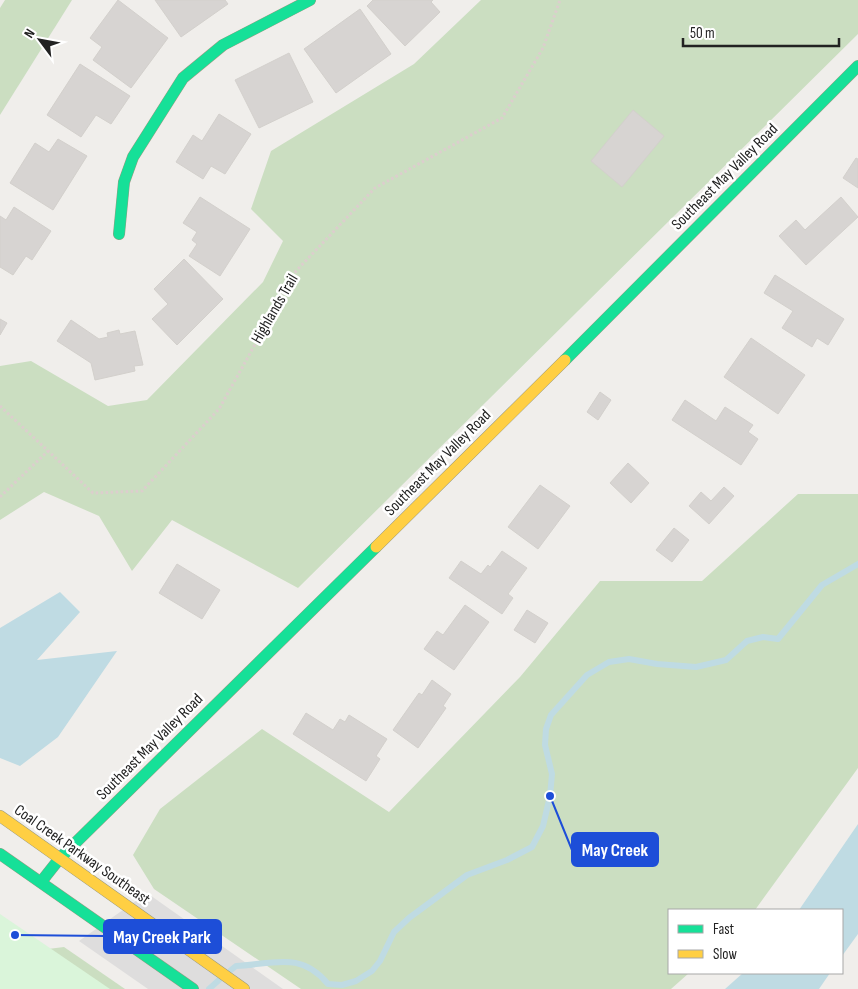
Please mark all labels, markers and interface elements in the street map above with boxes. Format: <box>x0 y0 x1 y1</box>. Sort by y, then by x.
north arrow <box>15 15 65 65</box>
scale bar <box>683 15 839 47</box>
text: 50 m <box>690 24 715 43</box>
text: N <box>20 26 39 41</box>
street label: Southeast May Valley Road <box>668 120 782 234</box>
street label: Highlands Trail <box>248 271 302 347</box>
street label: Southeast May Valley Road <box>381 406 495 520</box>
street label: Southeast May Valley Road <box>93 690 207 804</box>
street label: Coal Creek Parkway Southeast <box>10 801 154 909</box>
callout: May Creek <box>572 833 658 866</box>
text: May Creek <box>582 840 649 861</box>
legend <box>668 909 843 974</box>
callout: May Creek Park <box>104 920 221 953</box>
text: Fast <box>713 920 735 939</box>
text: May Creek Park <box>113 927 211 948</box>
text: Slow <box>713 945 737 964</box>

